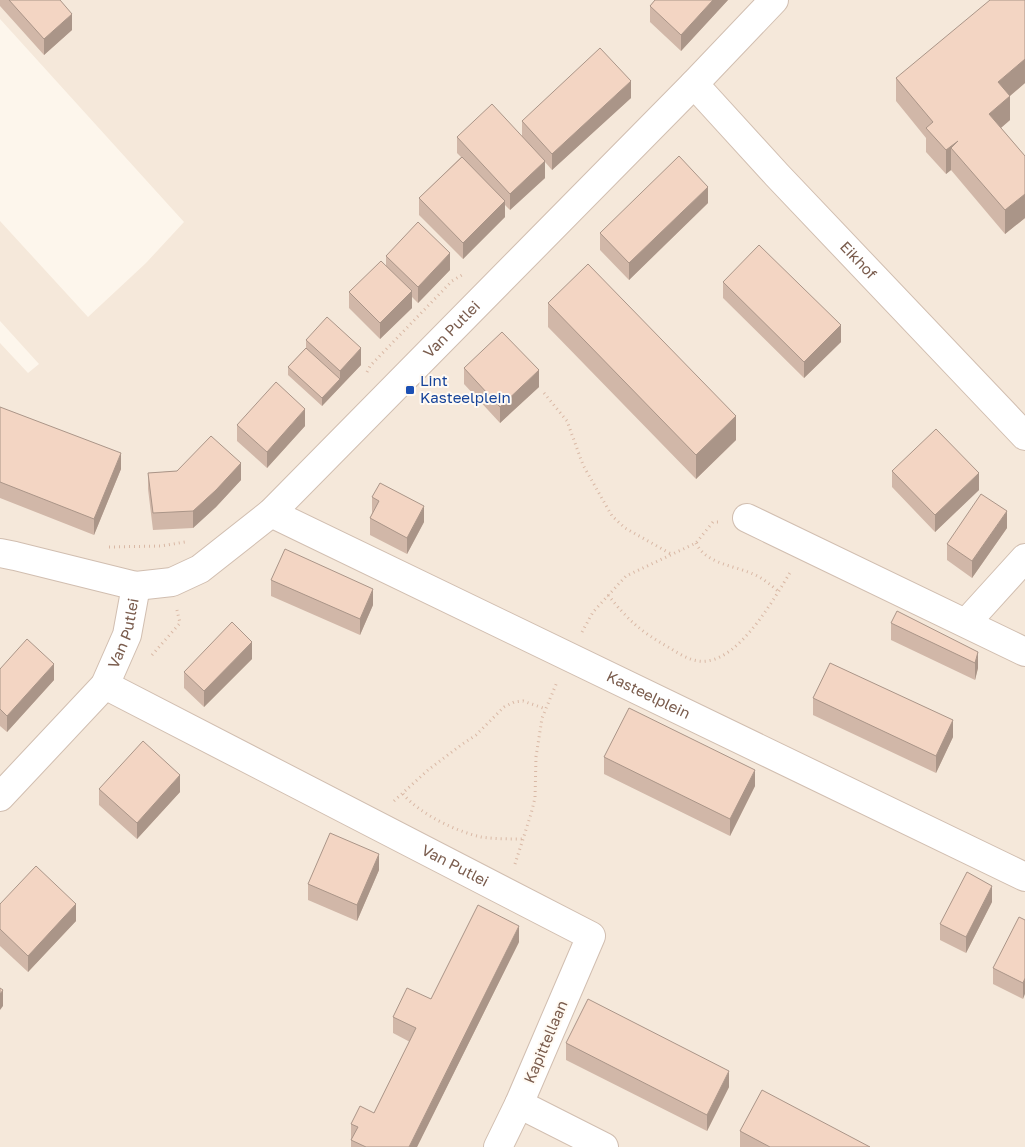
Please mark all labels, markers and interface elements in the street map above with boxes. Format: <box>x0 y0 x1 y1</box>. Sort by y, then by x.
street label: Eikhof <box>837 237 881 283</box>
street label: Van Putlei <box>419 297 483 361</box>
place label: Lint Kasteelplein <box>420 371 511 406</box>
marker: Lint Kasteelplein <box>404 384 416 396</box>
street label: Van Putlei <box>103 596 142 671</box>
street label: Kasteelplein <box>604 666 694 722</box>
street label: Van Putlei <box>419 840 492 890</box>
street label: Kapittellaan <box>520 997 571 1086</box>

